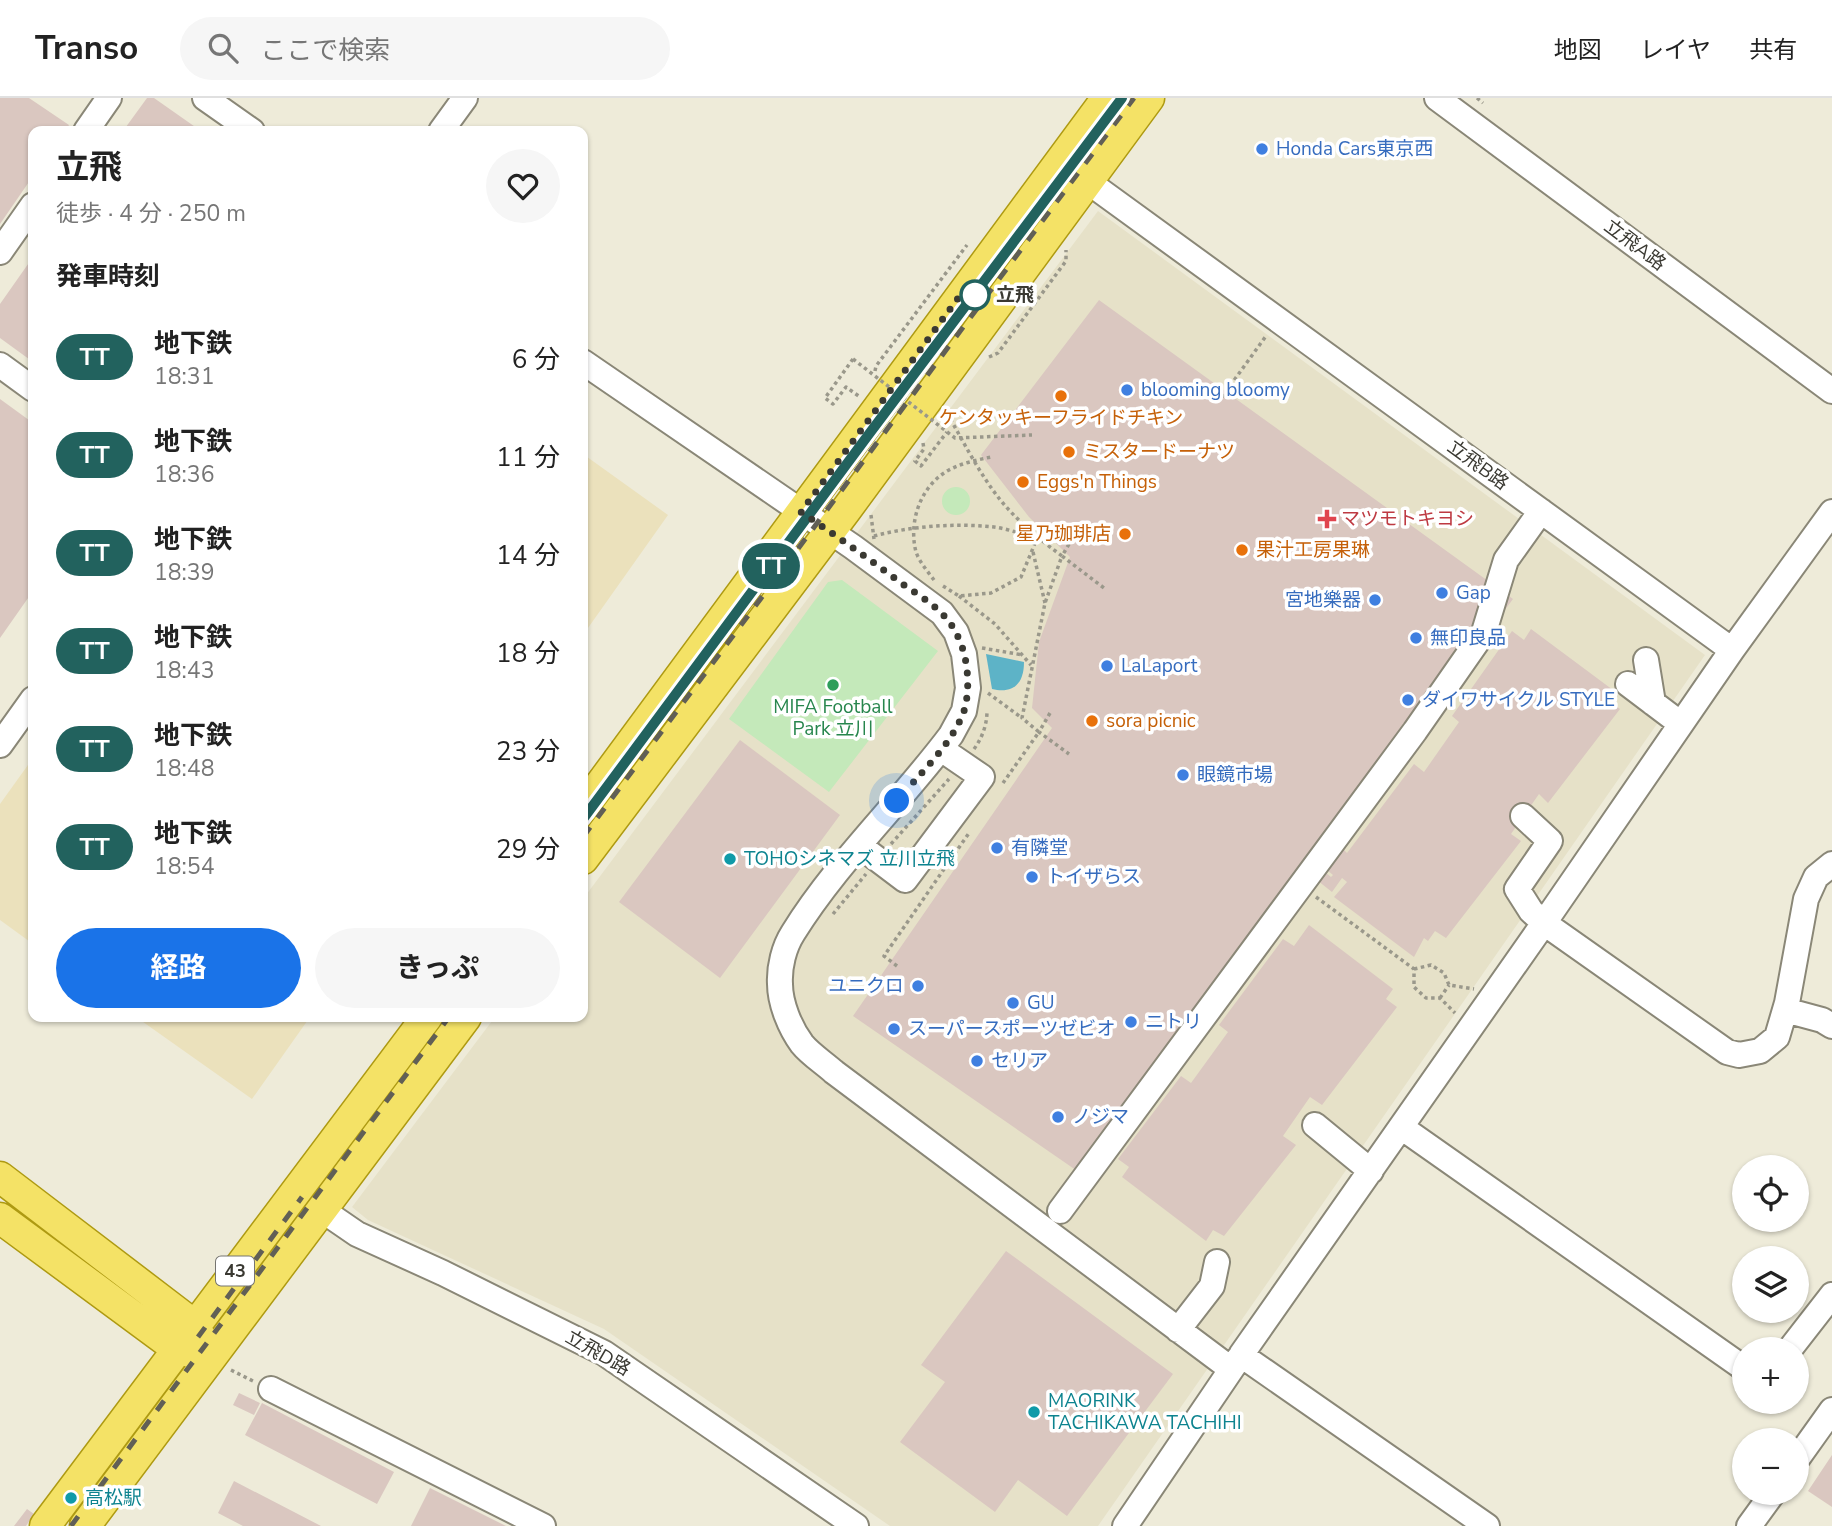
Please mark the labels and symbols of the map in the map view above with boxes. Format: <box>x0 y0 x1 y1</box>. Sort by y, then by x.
place label: Honda Cars東京西 <box>1276 136 1433 162</box>
marker: Honda Cars東京西 <box>1254 141 1270 157</box>
street label: 立飛A路 <box>1599 213 1671 277</box>
marker: 立飛 <box>960 280 990 310</box>
place label: 立飛 <box>996 282 1034 308</box>
place label: blooming bloomy <box>1141 377 1290 403</box>
marker: blooming bloomy <box>1119 382 1135 398</box>
marker: ケンタッキーフライドチキン <box>1053 388 1069 404</box>
place label: ケンタッキーフライドチキン <box>939 405 1183 431</box>
street label: 立飛B路 <box>1442 434 1514 496</box>
place label: ミスタードーナツ <box>1083 439 1235 465</box>
marker: ミスタードーナツ <box>1061 444 1077 460</box>
place label: Eggs'n Things <box>1037 469 1157 495</box>
marker: Eggs'n Things <box>1015 474 1031 490</box>
place label: マツモトキヨシ <box>1341 506 1474 532</box>
marker: マツモトキヨシ <box>1319 511 1335 527</box>
place label: 星乃珈琲店 <box>1016 521 1111 547</box>
marker: 星乃珈琲店 <box>1117 526 1133 542</box>
place label: 果汁工房果琳 <box>1256 537 1370 563</box>
marker: 果汁工房果琳 <box>1234 542 1250 558</box>
line badge: TT <box>740 543 802 589</box>
place label: Gap <box>1456 580 1491 606</box>
marker: Gap <box>1434 585 1450 601</box>
place label: 宮地樂器 <box>1285 587 1361 613</box>
marker: 宮地樂器 <box>1367 592 1383 608</box>
place label: 無印良品 <box>1430 625 1506 651</box>
marker: 無印良品 <box>1408 630 1424 646</box>
place label: LaLaport <box>1121 653 1198 679</box>
marker: LaLaport <box>1099 658 1115 674</box>
marker: MIFA Football Park 立川 <box>825 677 841 693</box>
place label: ダイワサイクル STYLE <box>1422 687 1615 713</box>
marker: ダイワサイクル STYLE <box>1400 692 1416 708</box>
place label: MIFA Football Park 立川 <box>773 694 893 742</box>
place label: sora picnic <box>1106 708 1196 734</box>
marker: sora picnic <box>1084 713 1100 729</box>
place label: 眼鏡市場 <box>1197 762 1273 788</box>
marker: 眼鏡市場 <box>1175 767 1191 783</box>
your location <box>879 783 914 818</box>
place label: 有隣堂 <box>1011 835 1068 861</box>
marker: 有隣堂 <box>989 840 1005 856</box>
place label: TOHOシネマズ 立川立飛 <box>744 846 955 872</box>
marker: TOHOシネマズ 立川立飛 <box>722 851 738 867</box>
place label: トイザらス <box>1046 864 1141 890</box>
marker: トイザらス <box>1024 869 1040 885</box>
place label: ユニクロ <box>828 973 904 999</box>
marker: ユニクロ <box>910 978 926 994</box>
place label: GU <box>1027 990 1055 1016</box>
marker: GU <box>1005 995 1021 1011</box>
place label: ニトリ <box>1145 1009 1202 1035</box>
marker: ニトリ <box>1123 1014 1139 1030</box>
place label: スーパースポーツゼビオ <box>908 1016 1115 1042</box>
marker: スーパースポーツゼビオ <box>886 1021 902 1037</box>
place label: セリア <box>991 1048 1048 1074</box>
marker: セリア <box>969 1053 985 1069</box>
place label: ノジマ <box>1072 1104 1129 1130</box>
marker: ノジマ <box>1050 1109 1066 1125</box>
road number: 43 <box>216 1256 254 1286</box>
street label: 立飛D路 <box>561 1324 635 1382</box>
place label: MAORINK TACHIKAWA TACHIHI <box>1048 1388 1242 1436</box>
marker: MAORINK TACHIKAWA TACHIHI <box>1026 1404 1042 1420</box>
place label: 高松駅 <box>85 1485 142 1511</box>
marker: 高松駅 <box>63 1490 79 1506</box>

